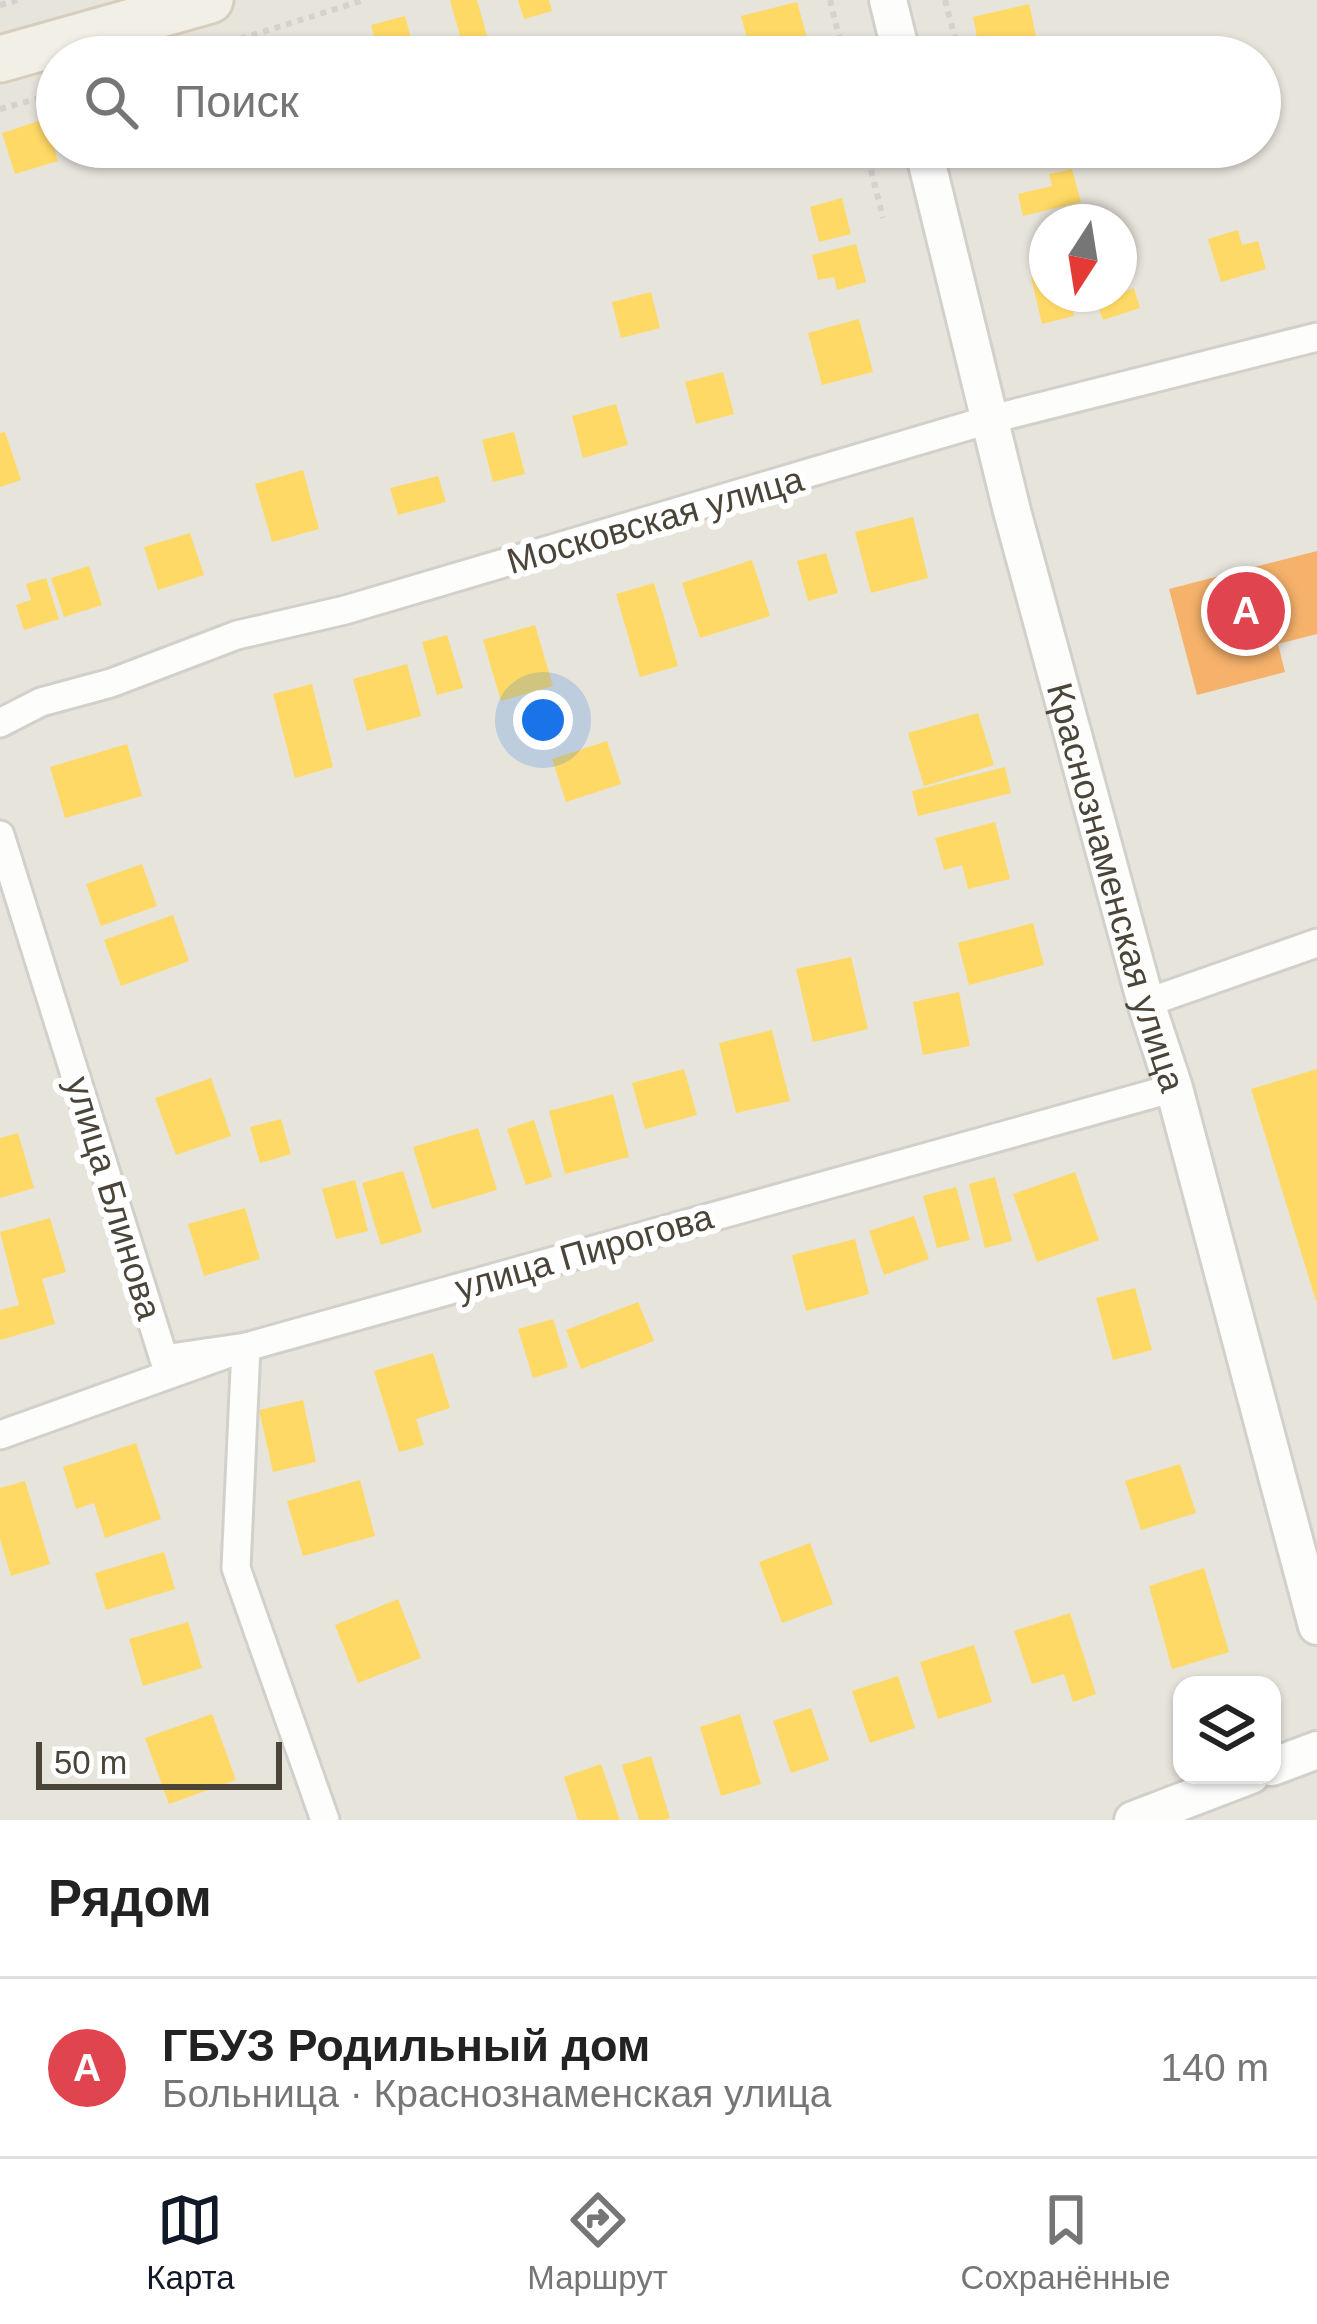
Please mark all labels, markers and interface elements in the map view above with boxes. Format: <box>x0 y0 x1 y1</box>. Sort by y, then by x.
search box <box>36 36 1281 168</box>
icon: search <box>78 69 144 135</box>
text: Поиск <box>174 76 299 127</box>
north arrow <box>1029 204 1137 312</box>
street label: Московская улица <box>502 458 809 582</box>
pin: A <box>1207 566 1285 656</box>
street label: Краснознаменская улица <box>1039 678 1194 1097</box>
your location <box>513 690 573 750</box>
street label: улица Блинова <box>58 1072 171 1325</box>
street label: улица Пирогова <box>450 1195 718 1308</box>
map controls <box>1173 1676 1281 1784</box>
button: layers <box>1173 1676 1281 1784</box>
scale bar <box>36 1736 282 1789</box>
text: 50 m <box>54 1744 127 1781</box>
text: Рядом <box>48 1870 212 1927</box>
text: ГБУЗ Родильный дом <box>162 2020 650 2071</box>
text: A <box>73 2046 101 2089</box>
text: 140 m <box>1161 2046 1269 2089</box>
text: Больница · Краснознаменская улица <box>162 2072 831 2115</box>
tab: Карта <box>146 2187 235 2297</box>
tab: Маршрут <box>527 2187 668 2297</box>
tab: Сохранённые <box>961 2187 1171 2297</box>

